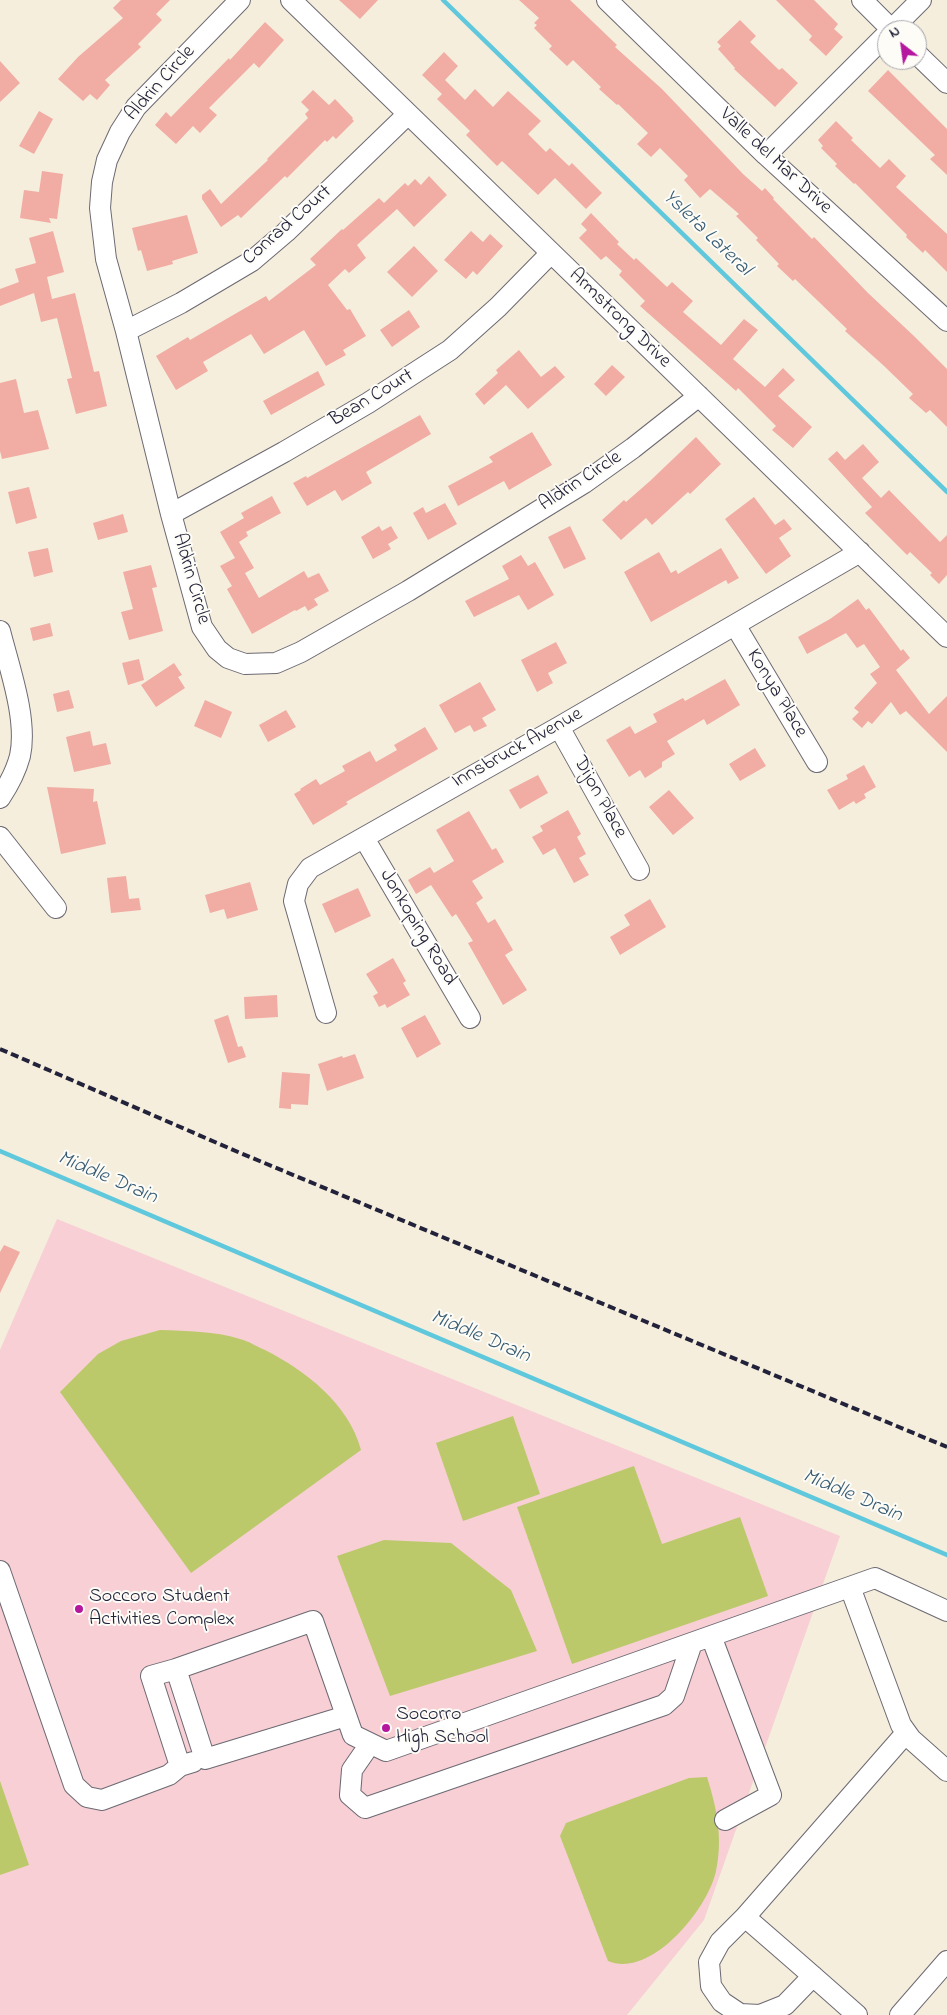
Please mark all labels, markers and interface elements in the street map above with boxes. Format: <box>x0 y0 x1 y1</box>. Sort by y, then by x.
north arrow <box>877 20 927 70</box>
text: N <box>885 21 904 44</box>
street label: Aldrin Circle <box>121 41 201 127</box>
street label: Valle del Mar Drive <box>714 104 836 220</box>
street label: Conrad Court <box>239 181 337 271</box>
water label: Ysleta Lateral <box>656 185 756 283</box>
street label: Armstrong Drive <box>563 264 675 374</box>
street label: Bean Court <box>326 365 418 433</box>
street label: Aldrin Circle <box>535 446 627 518</box>
street label: Aldrin Circle <box>166 531 214 627</box>
street label: Konya Place <box>740 645 812 743</box>
street label: Innsbruck Avenue <box>449 703 587 795</box>
street label: Dijon Place <box>567 753 631 843</box>
street label: Jonkoping Road <box>373 866 461 990</box>
water label: Middle Drain <box>53 1147 161 1211</box>
water label: Middle Drain <box>426 1306 534 1370</box>
water label: Middle Drain <box>798 1465 906 1529</box>
place label: Soccoro Student Activities Complex <box>89 1586 235 1633</box>
marker: Soccoro Student Activities Complex <box>73 1603 85 1615</box>
place label: Socorro High School <box>396 1704 489 1751</box>
marker: Socorro High School <box>380 1722 392 1734</box>

